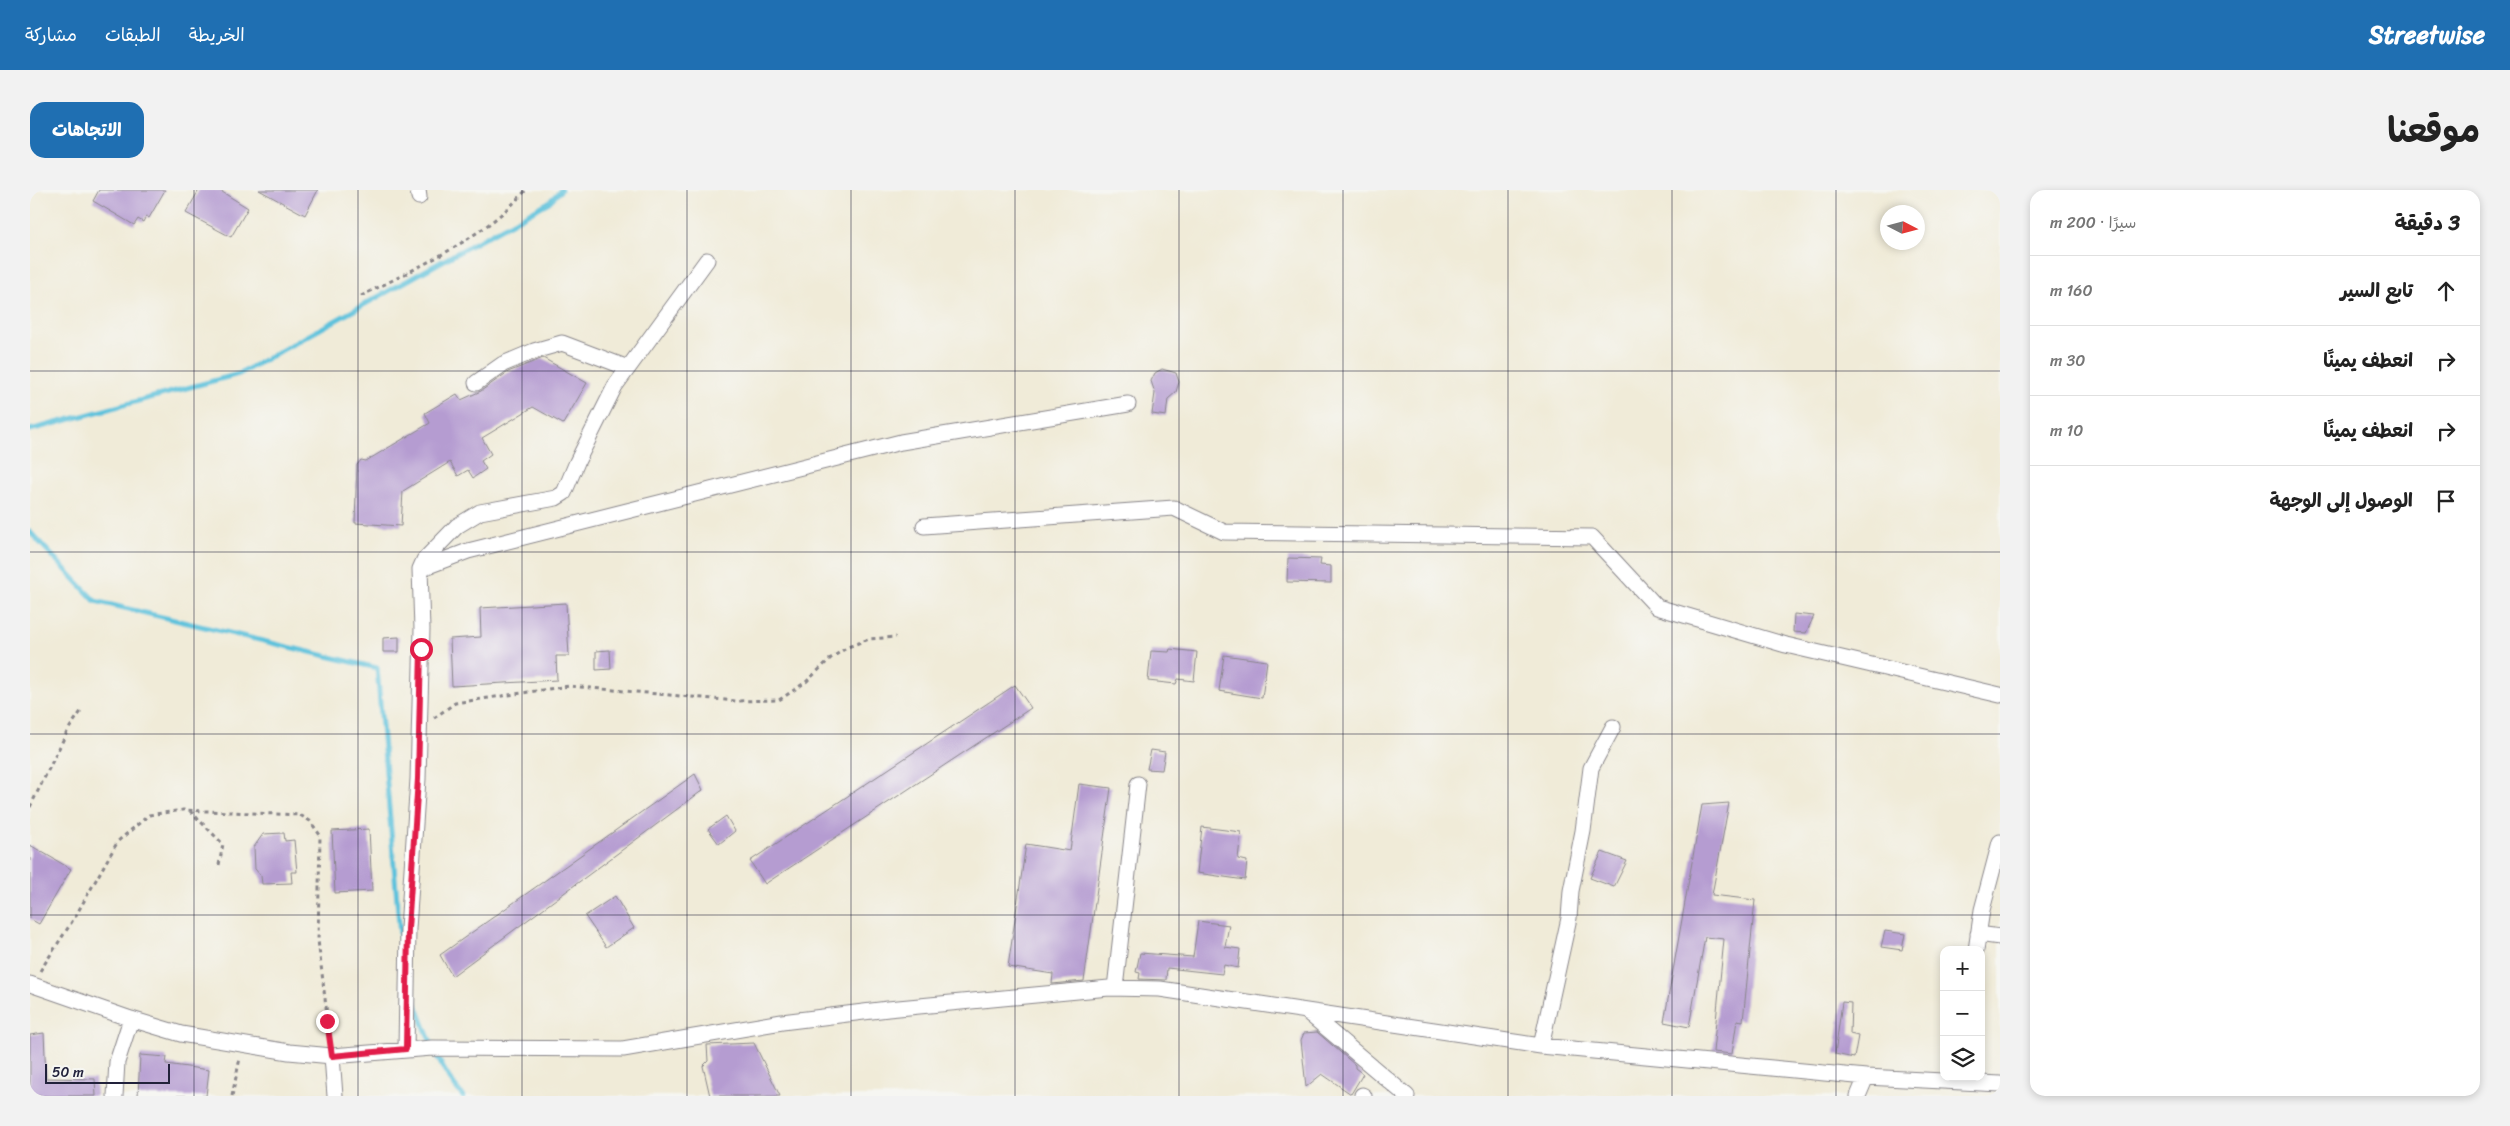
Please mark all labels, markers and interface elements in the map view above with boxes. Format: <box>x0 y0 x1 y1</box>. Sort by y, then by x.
text: Streetwise <box>2369 14 2485 56</box>
text: مشاركة <box>25 19 77 51</box>
text: الطبقات <box>105 19 161 51</box>
text: الخريطة <box>189 19 245 51</box>
text: موقعنا <box>2387 99 2480 161</box>
button: الاتجاهات <box>30 102 144 158</box>
text: 3 دقيقة <box>2395 204 2460 242</box>
north arrow <box>1880 205 1925 250</box>
text: سيرًا · 200 m <box>2050 208 2136 237</box>
text: تابع السير <box>2340 274 2413 307</box>
text: 160 m <box>2050 276 2093 305</box>
icon: ahead <box>2432 277 2460 305</box>
text: انعطف يمينًا <box>2323 344 2413 377</box>
text: 30 m <box>2050 346 2085 375</box>
icon: right <box>2432 347 2460 375</box>
text: انعطف يمينًا <box>2323 414 2413 447</box>
text: 10 m <box>2050 416 2083 445</box>
icon: right <box>2432 417 2460 445</box>
text: الوصول إلى الوجهة <box>2270 484 2413 517</box>
icon: arrive <box>2432 487 2460 515</box>
route start <box>410 638 433 661</box>
map controls <box>1940 946 1985 1081</box>
button: + <box>1940 946 1985 991</box>
button: − <box>1940 991 1985 1036</box>
route end <box>316 1010 339 1033</box>
button: layers <box>1940 1036 1985 1081</box>
text: 50 m <box>52 1060 84 1085</box>
scale bar <box>45 1061 170 1084</box>

